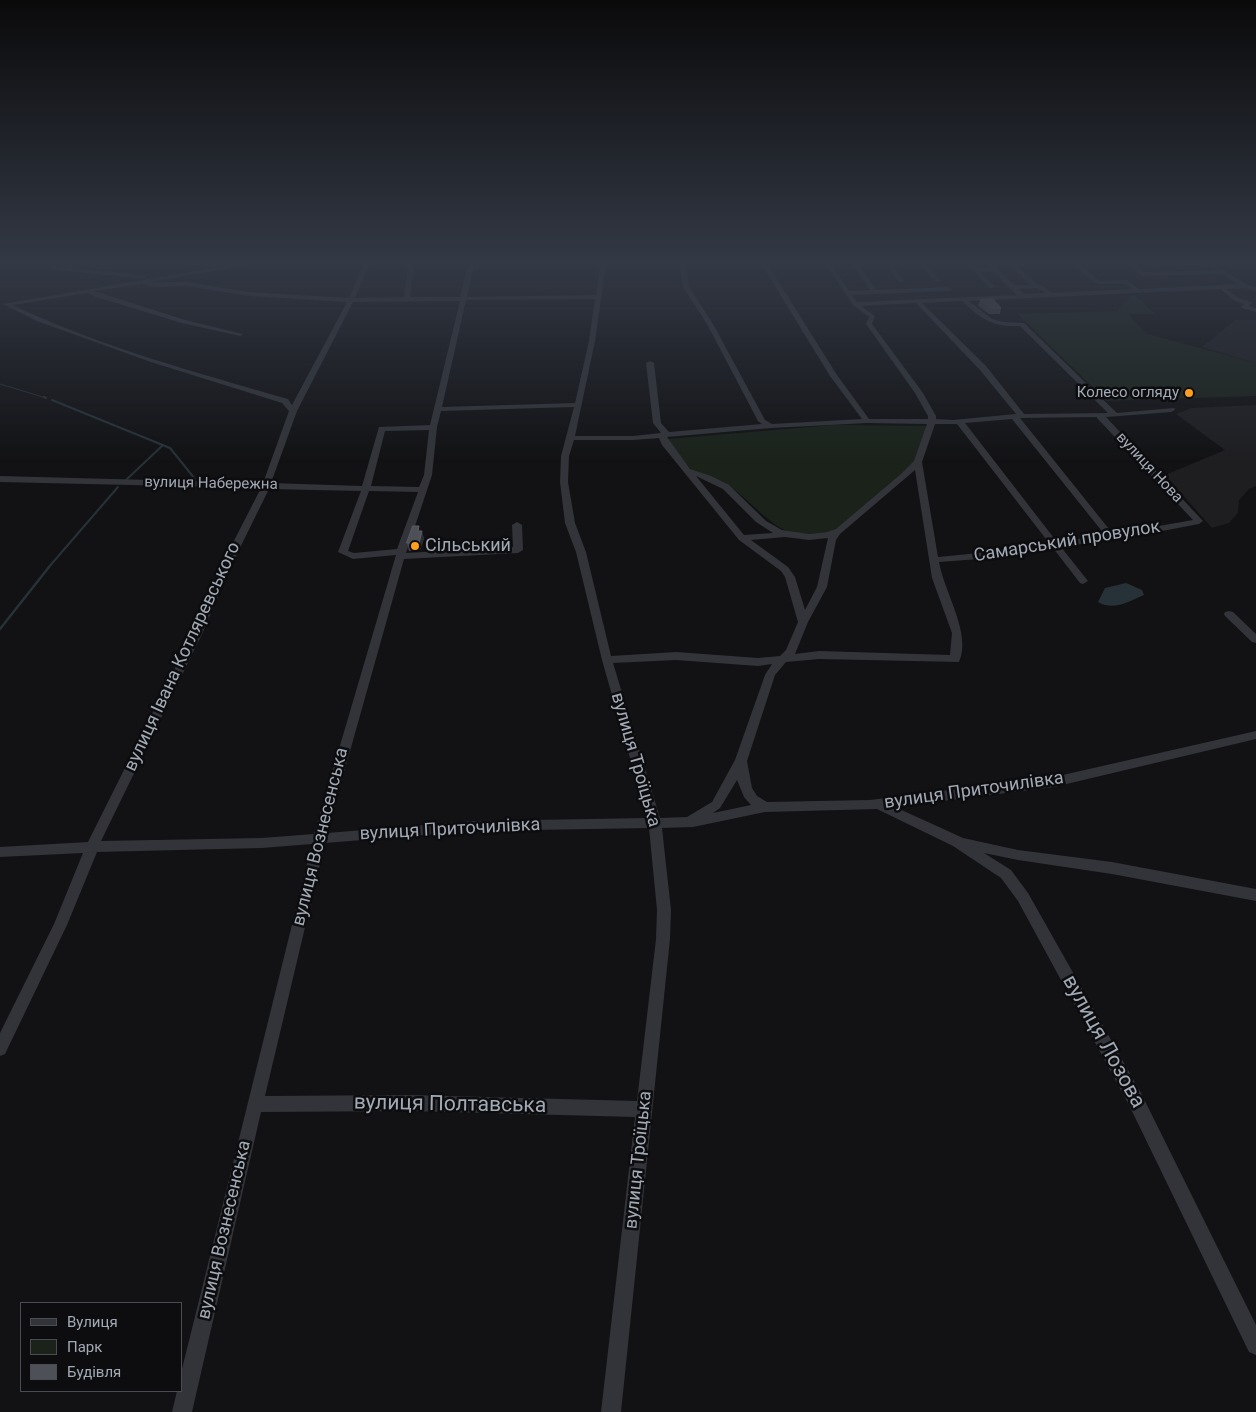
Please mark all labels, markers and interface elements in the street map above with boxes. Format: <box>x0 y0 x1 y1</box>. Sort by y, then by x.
place label: Колесо огляду <box>1077 384 1179 402</box>
marker: Колесо огляду <box>1183 387 1195 399</box>
street label: вулиця Нова <box>1112 429 1186 507</box>
street label: вулиця Набережна <box>144 474 278 494</box>
street label: Самарський провулок <box>972 517 1162 567</box>
place label: Сільський <box>425 535 511 557</box>
street label: вулиця Івана Котляревського <box>120 539 246 775</box>
marker: Сільський <box>409 540 421 552</box>
street label: вулиця Троїцька <box>605 690 665 830</box>
street label: вулиця Вознесенська <box>288 746 354 928</box>
street label: вулиця Приточилівка <box>883 768 1065 814</box>
street label: вулиця Приточилівка <box>359 814 541 846</box>
street label: вулиця Лозова <box>1056 971 1150 1113</box>
street label: вулиця Троїцька <box>621 1090 657 1230</box>
street label: вулиця Полтавська <box>354 1091 546 1119</box>
street label: вулиця Вознесенська <box>194 1138 256 1322</box>
legend <box>20 1302 182 1392</box>
text: Вулиця <box>67 1313 118 1331</box>
text: Парк <box>67 1338 102 1356</box>
text: Будівля <box>67 1363 121 1381</box>

